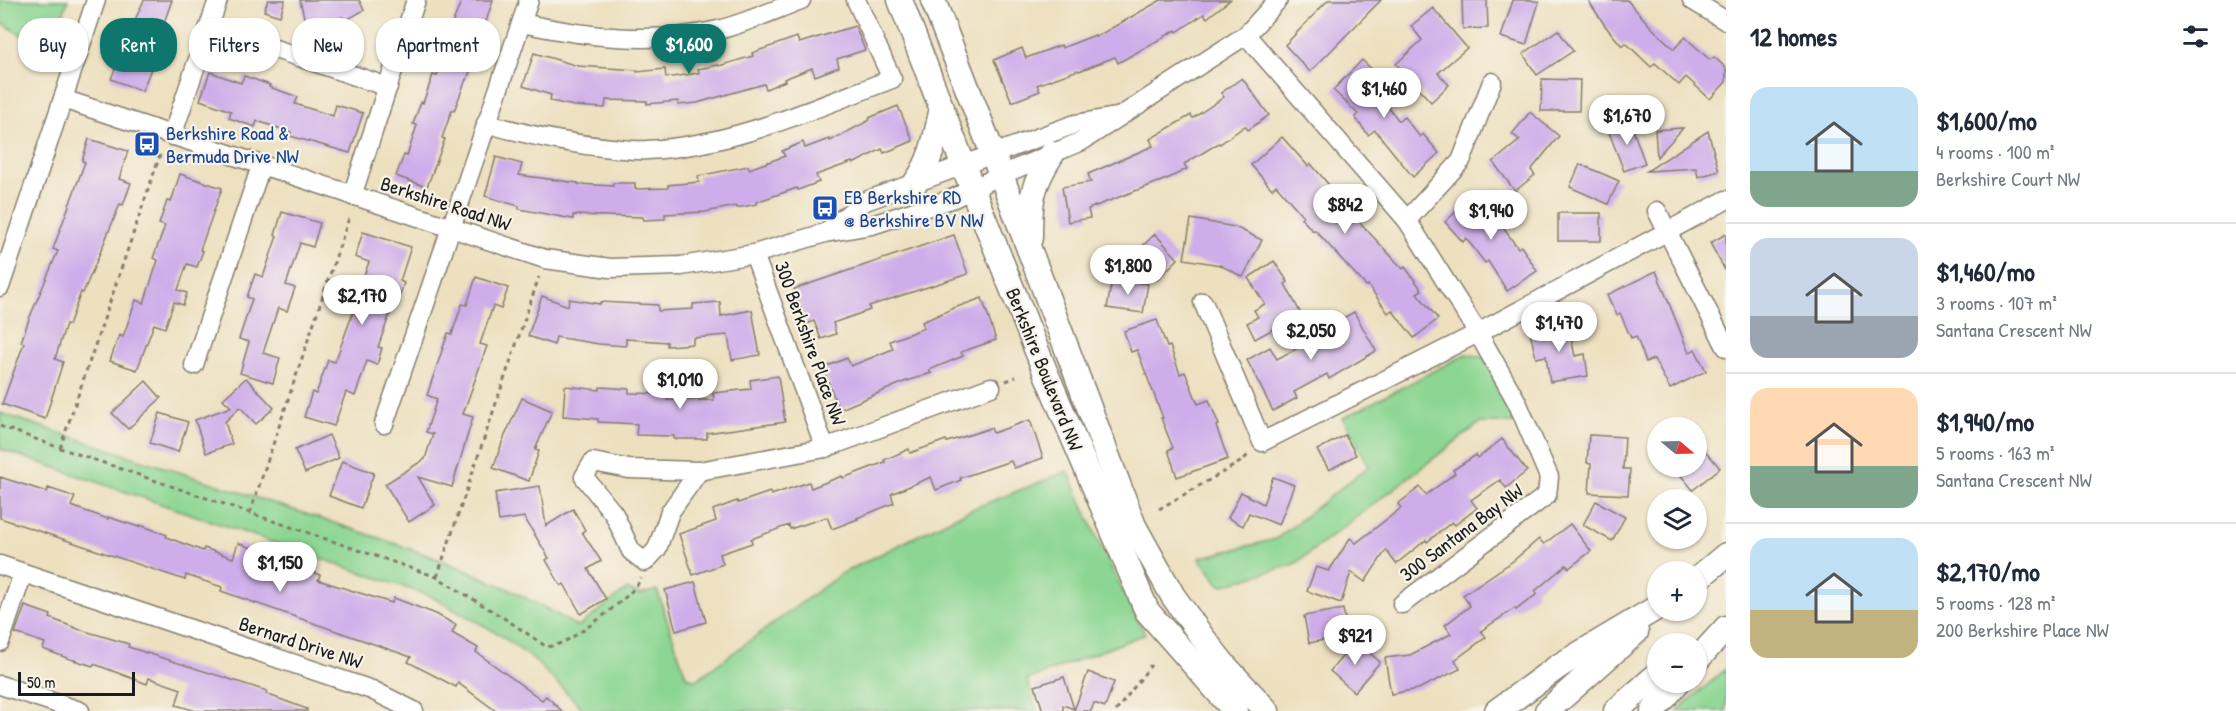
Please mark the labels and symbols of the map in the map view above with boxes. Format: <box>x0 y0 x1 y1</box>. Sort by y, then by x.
pin: $1,600 <box>640 24 738 75</box>
pin: $1,460 <box>1335 68 1433 119</box>
pin: $1,670 <box>1578 95 1676 146</box>
place label: Berkshire Road & Bermuda Drive NW <box>166 119 300 169</box>
bus stop icon: Berkshire Road & Bermuda Drive NW <box>132 129 162 159</box>
street label: Berkshire Road NW <box>377 169 515 237</box>
place label: EB Berkshire RD @ Berkshire BV NW <box>844 183 984 233</box>
pin: $842 <box>1309 184 1381 235</box>
pin: $1,940 <box>1442 190 1540 241</box>
bus stop icon: EB Berkshire RD @ Berkshire BV NW <box>810 193 840 223</box>
pin: $1,800 <box>1079 245 1177 296</box>
street label: 300 Berkshire Place NW <box>769 257 853 429</box>
pin: $2,170 <box>313 275 411 326</box>
street label: Berkshire Boulevard NW <box>1000 284 1090 455</box>
pin: $1,470 <box>1510 302 1608 353</box>
pin: $2,050 <box>1262 310 1360 361</box>
pin: $1,010 <box>631 359 729 410</box>
north arrow <box>1647 417 1707 477</box>
street label: 300 Santana Bay NW <box>1394 476 1529 587</box>
pin: $1,150 <box>231 542 329 593</box>
street label: Bernard Drive NW <box>236 609 367 675</box>
pin: $921 <box>1319 615 1391 666</box>
scale bar <box>18 669 135 696</box>

